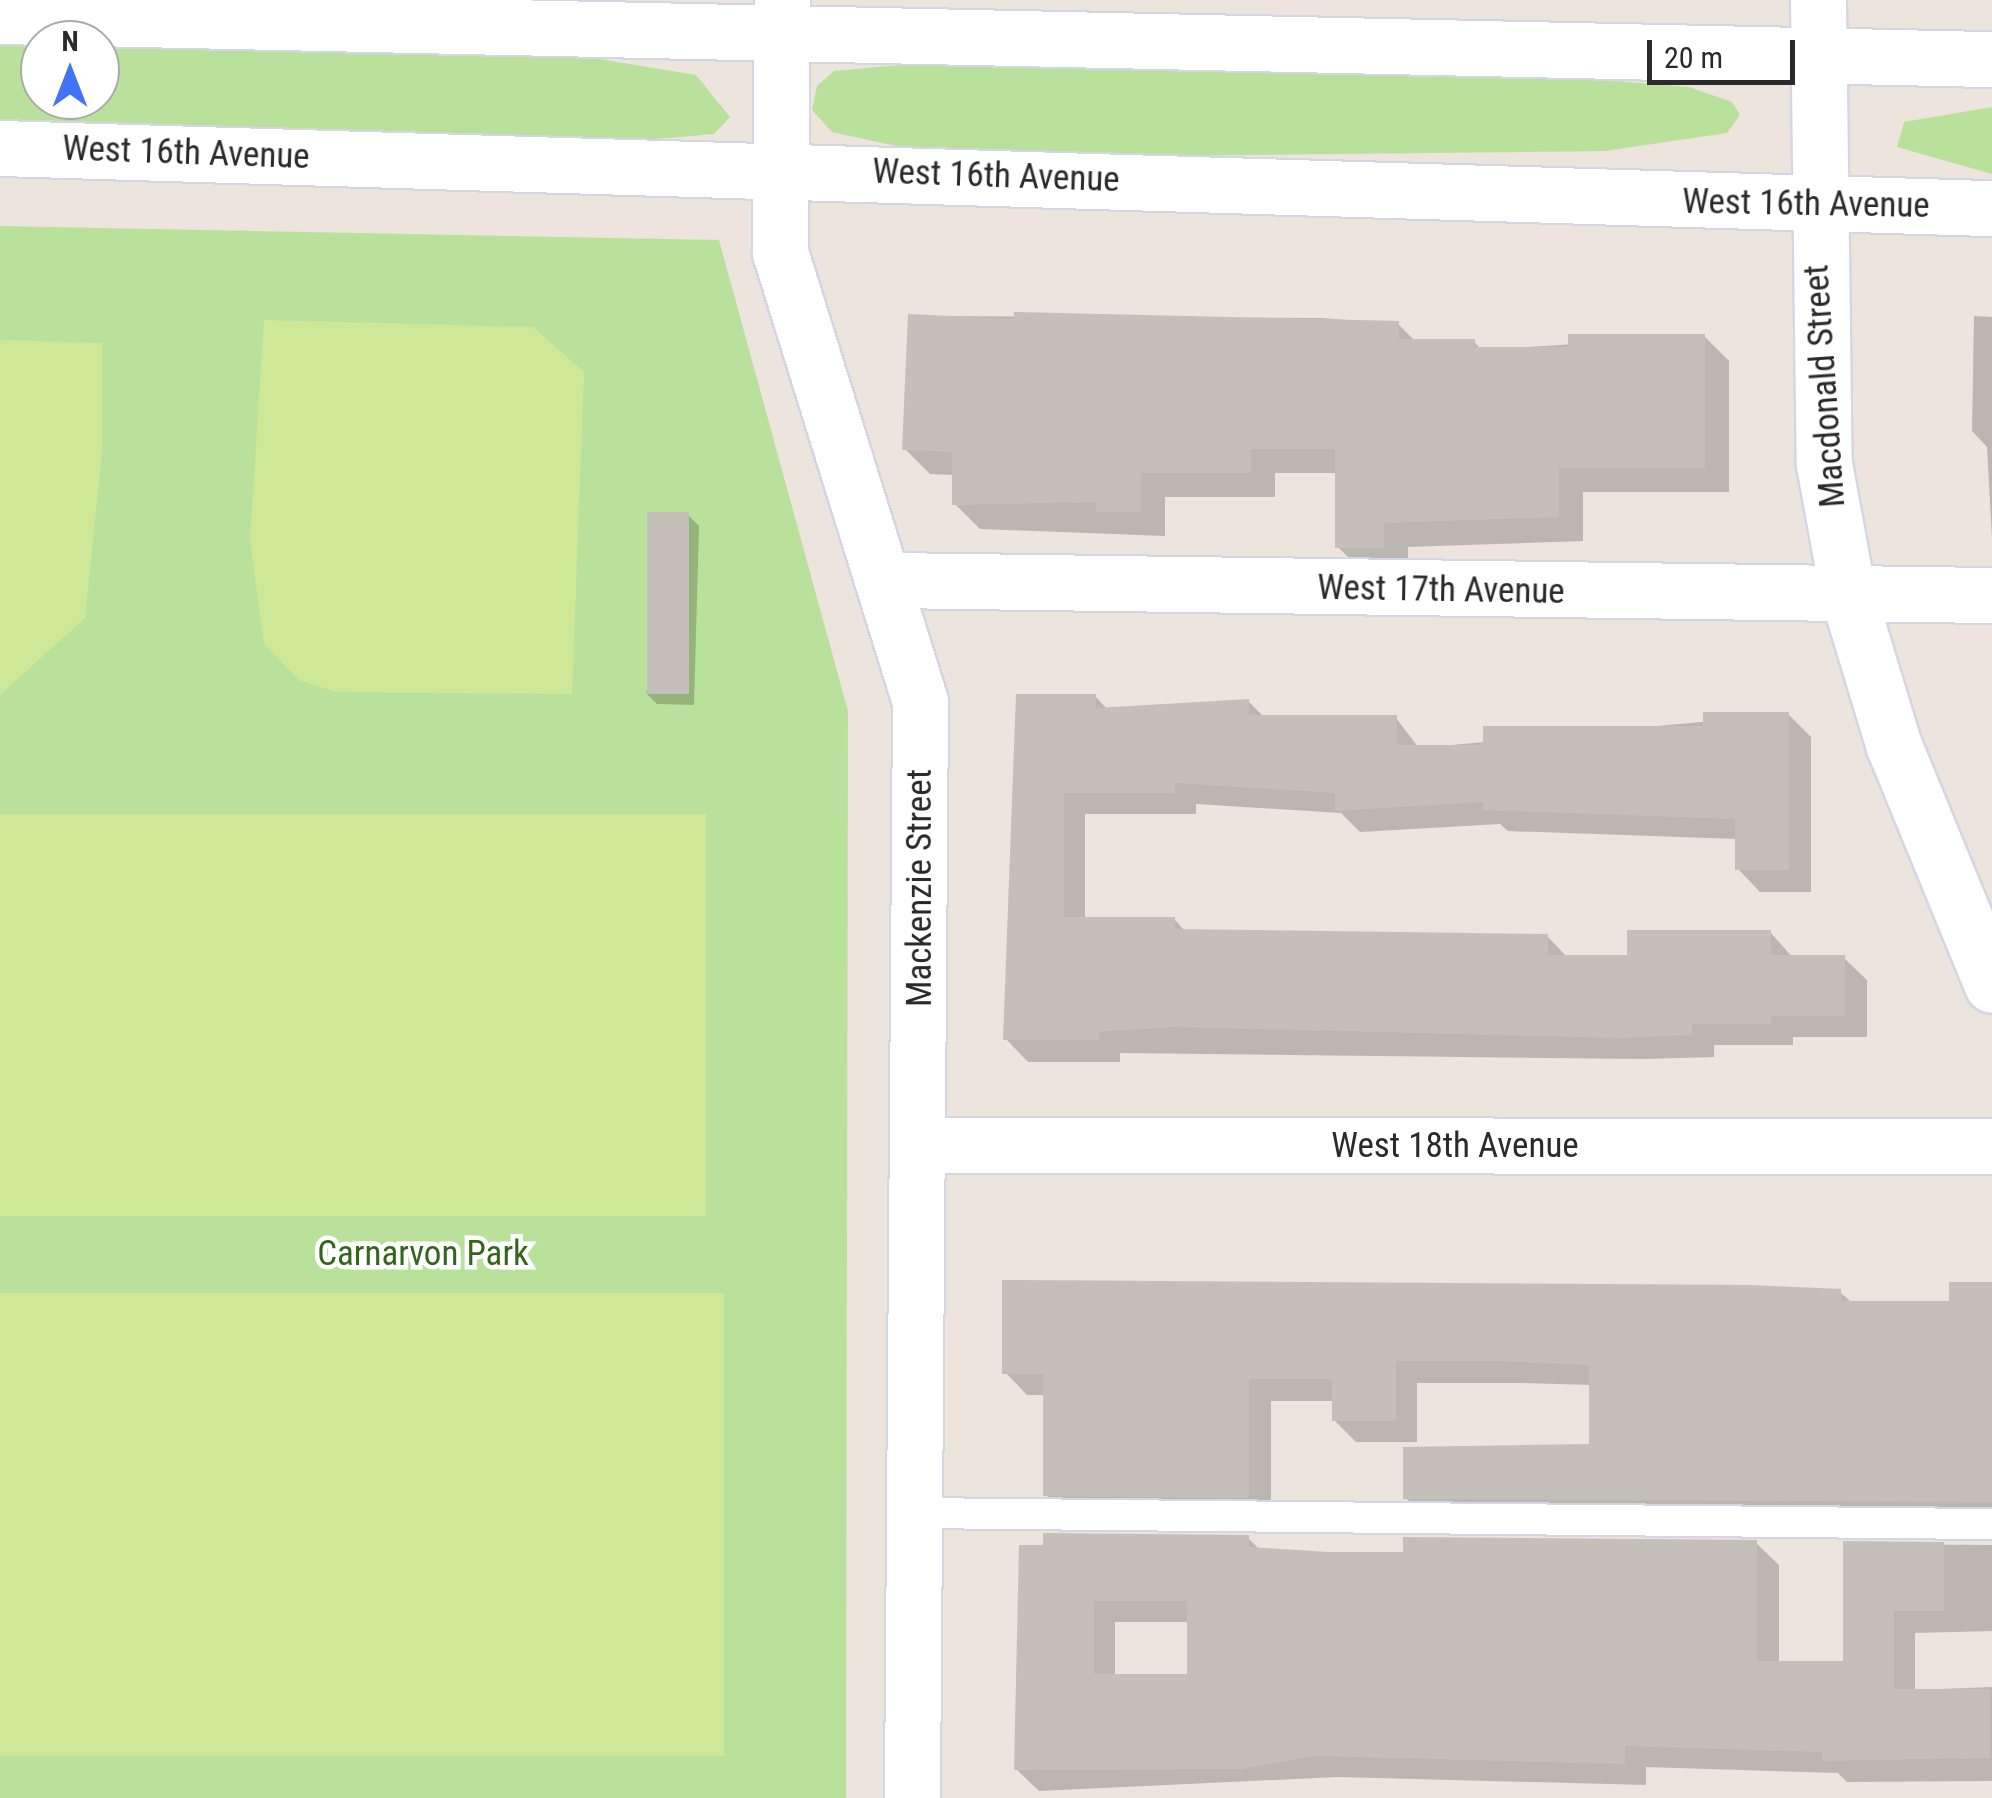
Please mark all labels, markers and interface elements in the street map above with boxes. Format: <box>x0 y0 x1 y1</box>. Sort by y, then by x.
north arrow <box>20 20 120 120</box>
scale bar <box>1652 20 1800 82</box>
text: N <box>61 25 79 58</box>
text: 20 m <box>1664 40 1723 75</box>
street label: West 16th Avenue <box>62 128 310 178</box>
street label: West 16th Avenue <box>872 151 1120 201</box>
street label: West 16th Avenue <box>1682 181 1930 227</box>
street label: Macdonald Street <box>1796 263 1854 509</box>
street label: West 17th Avenue <box>1317 567 1565 613</box>
street label: Mackenzie Street <box>899 769 941 1007</box>
street label: West 18th Avenue <box>1331 1125 1579 1167</box>
park label: Carnarvon Park <box>317 1233 529 1275</box>

